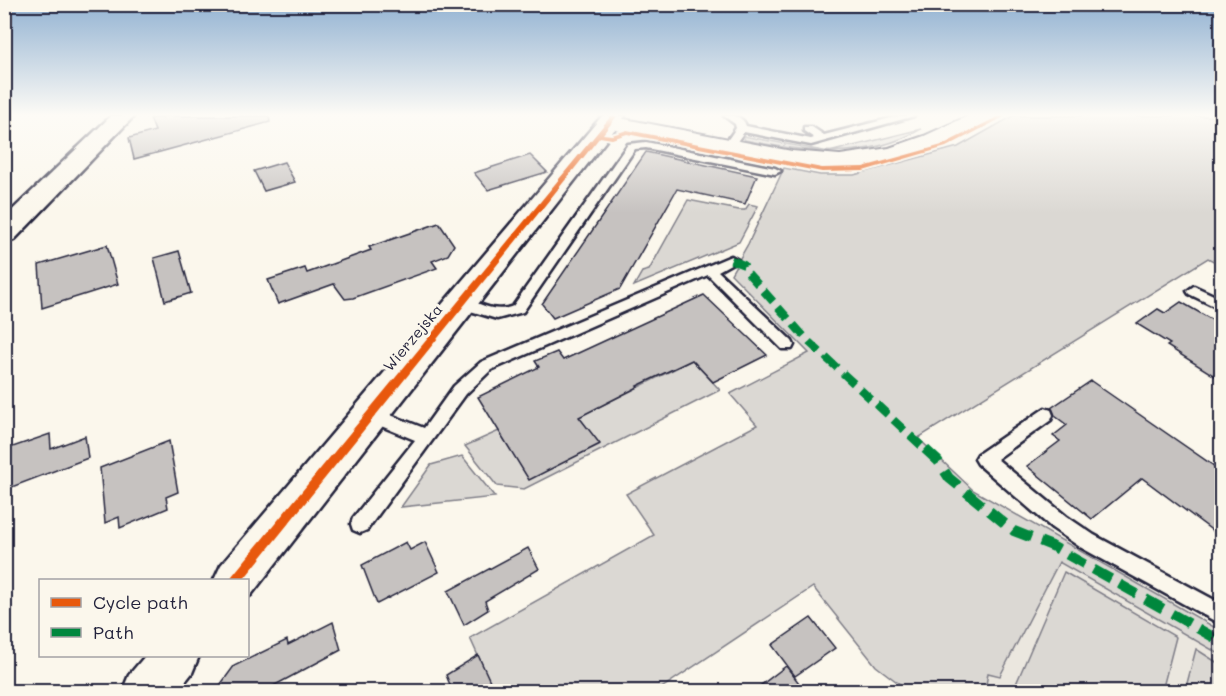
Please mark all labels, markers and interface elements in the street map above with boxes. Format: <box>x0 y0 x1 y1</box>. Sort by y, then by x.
street label: Wierzejska <box>378 300 446 375</box>
legend <box>39 579 249 657</box>
text: Cycle path <box>93 590 188 614</box>
text: Path <box>93 620 133 644</box>

